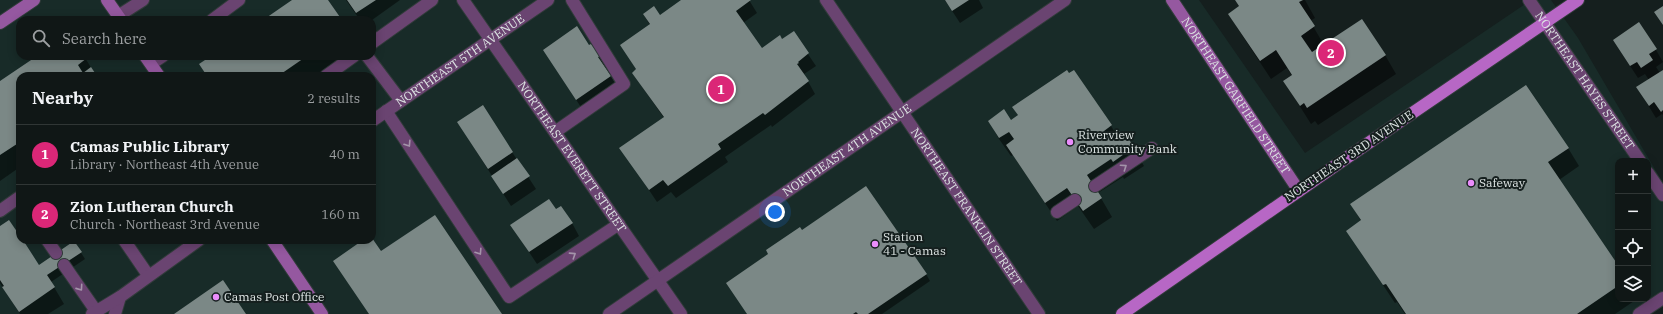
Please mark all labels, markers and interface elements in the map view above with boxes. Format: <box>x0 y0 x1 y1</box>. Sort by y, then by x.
street label: NORTHEAST HAYES STREET <box>1532 8 1638 153</box>
street label: NORTHEAST 5TH AVENUE <box>393 10 527 109</box>
street label: NORTHEAST GARFIELD STREET <box>1179 14 1294 177</box>
search box <box>16 16 376 60</box>
icon: search <box>30 27 52 49</box>
text: Search here <box>62 29 147 48</box>
pin: 2 <box>1318 38 1344 68</box>
pin: 1 <box>708 74 734 104</box>
street label: NORTHEAST EVERETT STREET <box>515 78 630 235</box>
text: Nearby <box>32 87 93 109</box>
text: 2 results <box>307 90 360 107</box>
street label: NORTHEAST 4TH AVENUE <box>780 100 914 199</box>
street label: NORTHEAST 3RD AVENUE <box>1281 107 1416 204</box>
street label: NORTHEAST FRANKLIN STREET <box>908 125 1026 289</box>
place label: Riverview Community Bank <box>1078 127 1177 156</box>
text: Camas Public Library <box>70 137 229 156</box>
marker: Riverview Community Bank <box>1065 137 1075 147</box>
one-way arrow <box>403 140 411 147</box>
text: 1 <box>41 146 49 163</box>
text: 40 m <box>329 146 360 163</box>
text: Library · Northeast 4th Avenue <box>70 156 259 173</box>
map controls <box>1615 158 1651 302</box>
button: + <box>1615 158 1651 194</box>
one-way arrow <box>1119 165 1126 172</box>
place label: Safeway <box>1479 175 1526 190</box>
marker: Safeway <box>1466 178 1476 188</box>
button: − <box>1615 194 1651 230</box>
text: Zion Lutheran Church <box>70 197 234 216</box>
your location <box>765 202 785 222</box>
text: 2 <box>41 206 49 223</box>
text: 160 m <box>321 206 360 223</box>
text: Church · Northeast 3rd Avenue <box>70 216 260 233</box>
place label: Station 41 - Camas <box>883 229 946 258</box>
button: locate <box>1615 230 1651 266</box>
marker: Station 41 - Camas <box>870 239 880 249</box>
one-way arrow <box>475 248 482 255</box>
one-way arrow <box>569 252 576 259</box>
button: layers <box>1615 266 1651 302</box>
one-way arrow <box>75 284 83 291</box>
place label: Camas Post Office <box>224 289 324 304</box>
marker: Camas Post Office <box>211 292 221 302</box>

